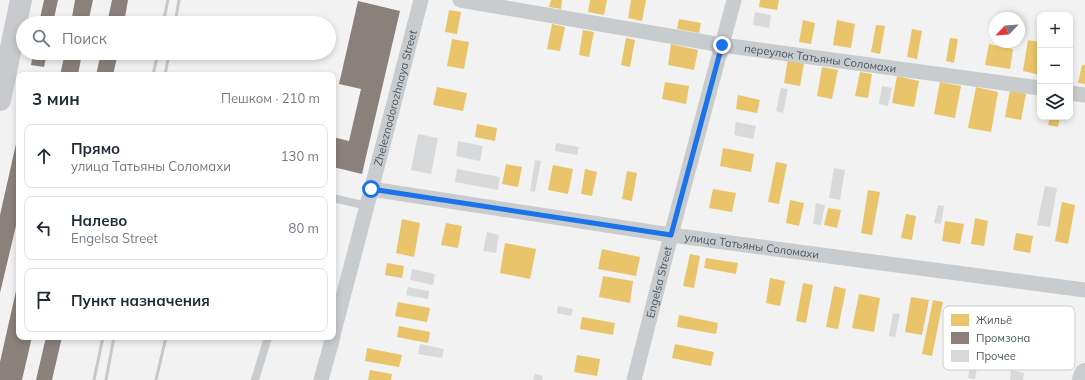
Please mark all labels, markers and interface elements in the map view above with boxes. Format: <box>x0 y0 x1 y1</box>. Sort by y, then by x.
north arrow <box>989 12 1025 48</box>
map controls <box>1037 12 1073 120</box>
button: + <box>1037 12 1073 48</box>
search box <box>16 16 336 60</box>
icon: search <box>30 27 52 49</box>
street label: Zheleznodorozhnaya Street <box>371 28 420 167</box>
text: Поиск <box>62 29 107 48</box>
route end <box>713 36 731 54</box>
street label: переулок Татьяны Соломахи <box>743 41 897 75</box>
button: − <box>1037 48 1073 84</box>
button: layers <box>1037 84 1073 120</box>
text: 3 мин <box>32 88 80 109</box>
text: Пешком · 210 m <box>221 90 320 106</box>
text: Прямо <box>71 139 120 158</box>
icon: ahead <box>33 145 55 167</box>
text: 130 m <box>281 148 319 164</box>
text: улица Татьяны Соломахи <box>71 158 231 174</box>
route start <box>362 180 380 198</box>
text: Налево <box>71 211 127 230</box>
icon: left <box>33 217 55 239</box>
text: 80 m <box>289 220 319 236</box>
text: Engelsa Street <box>71 230 158 246</box>
street label: улица Татьяны Соломахи <box>684 230 820 262</box>
street label: Engelsa Street <box>643 245 675 320</box>
icon: arrive <box>33 289 55 311</box>
text: Пункт назначения <box>71 291 210 310</box>
legend <box>943 306 1075 370</box>
text: Жильё <box>976 313 1012 327</box>
text: Промзона <box>976 331 1030 345</box>
text: Прочее <box>976 349 1016 363</box>

